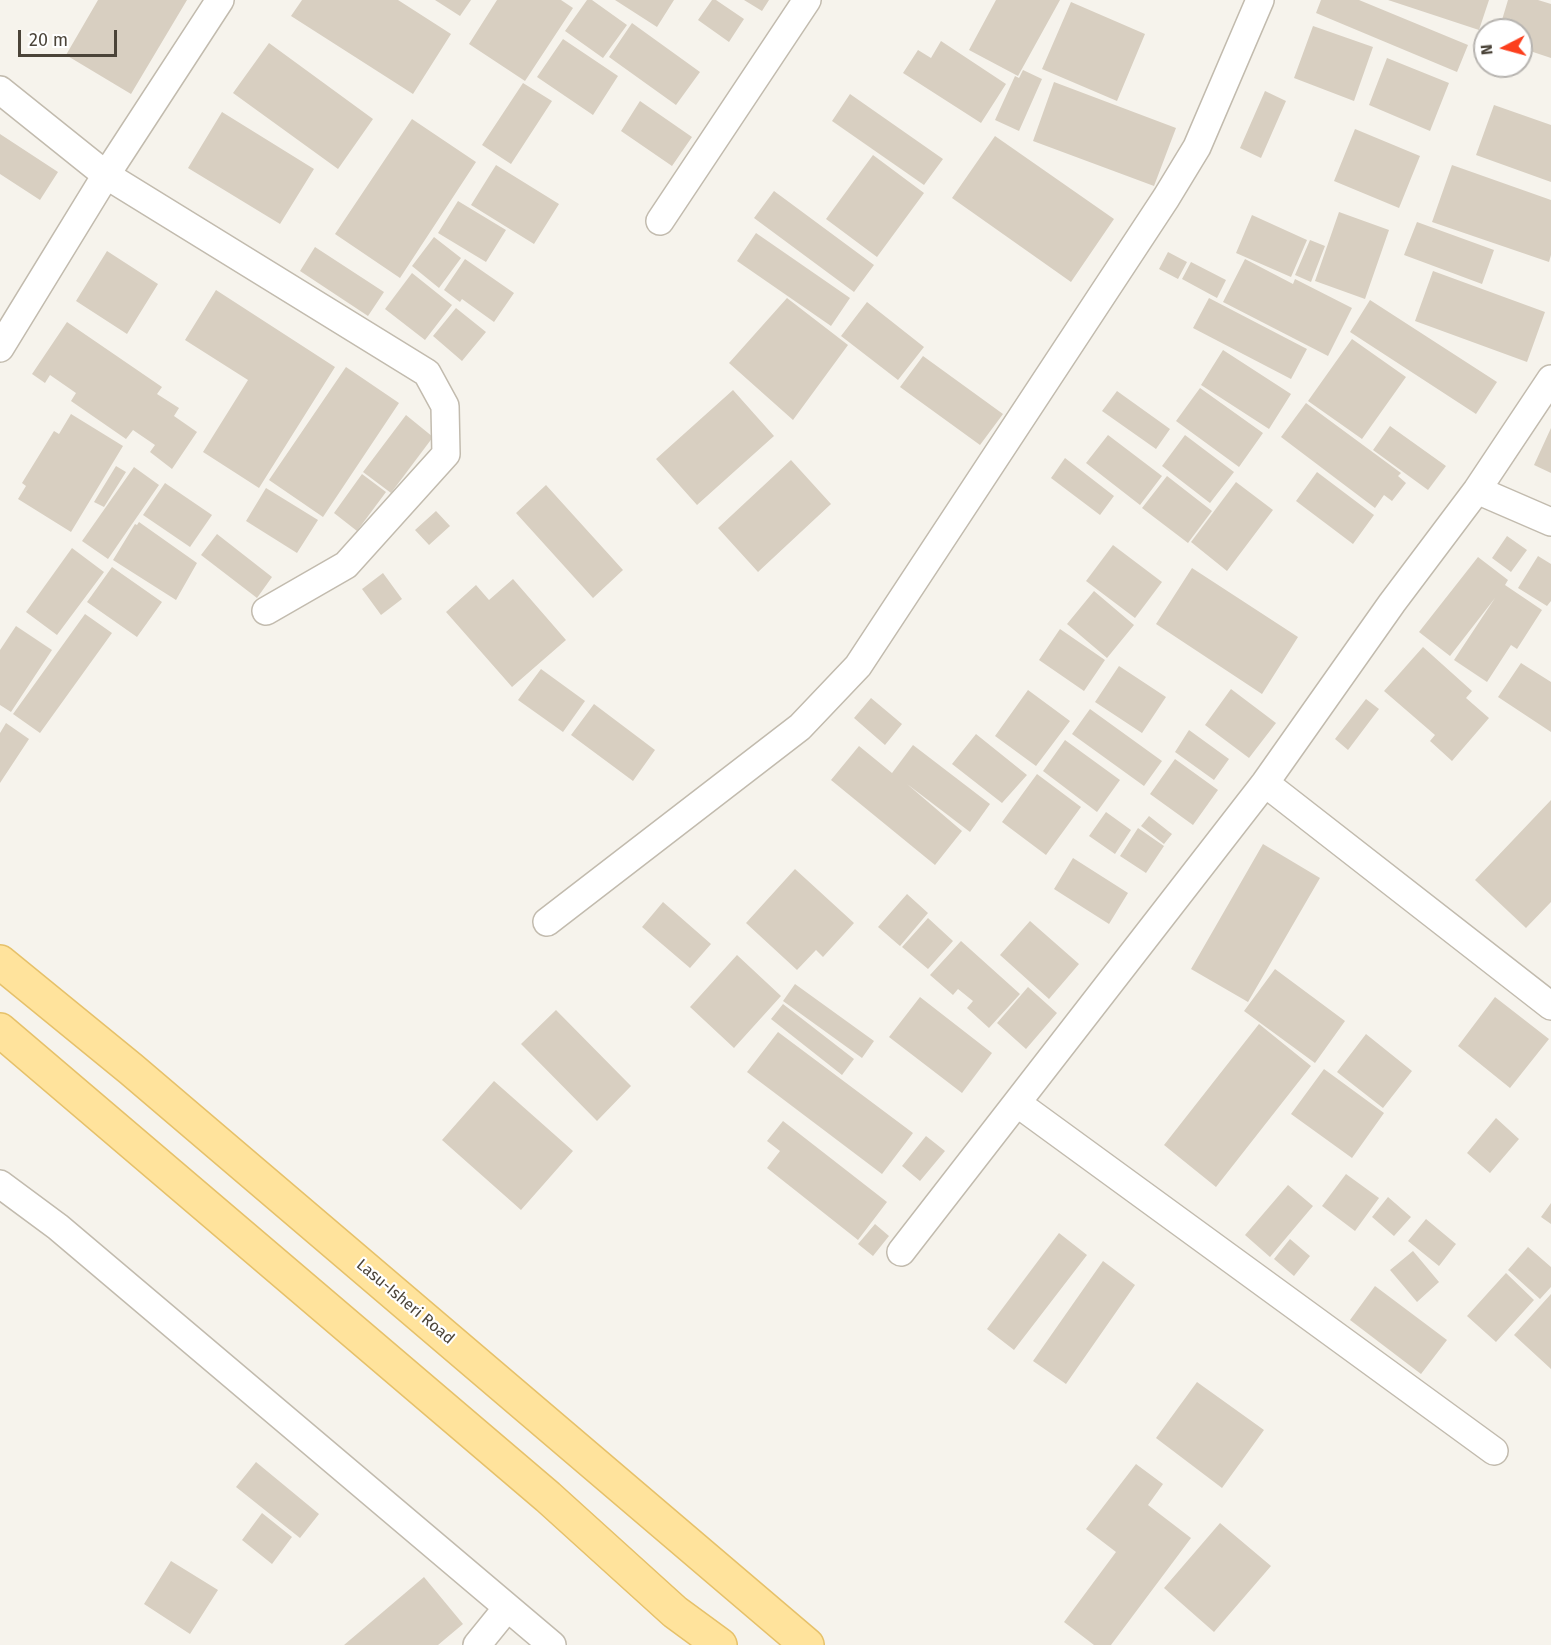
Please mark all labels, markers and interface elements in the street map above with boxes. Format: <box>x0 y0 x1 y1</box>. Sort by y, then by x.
scale bar <box>21 18 120 56</box>
north arrow <box>1473 18 1533 78</box>
text: 20 m <box>29 29 68 51</box>
text: N <box>1477 43 1497 56</box>
street label: Lasu-Isheri Road <box>352 1256 458 1348</box>

